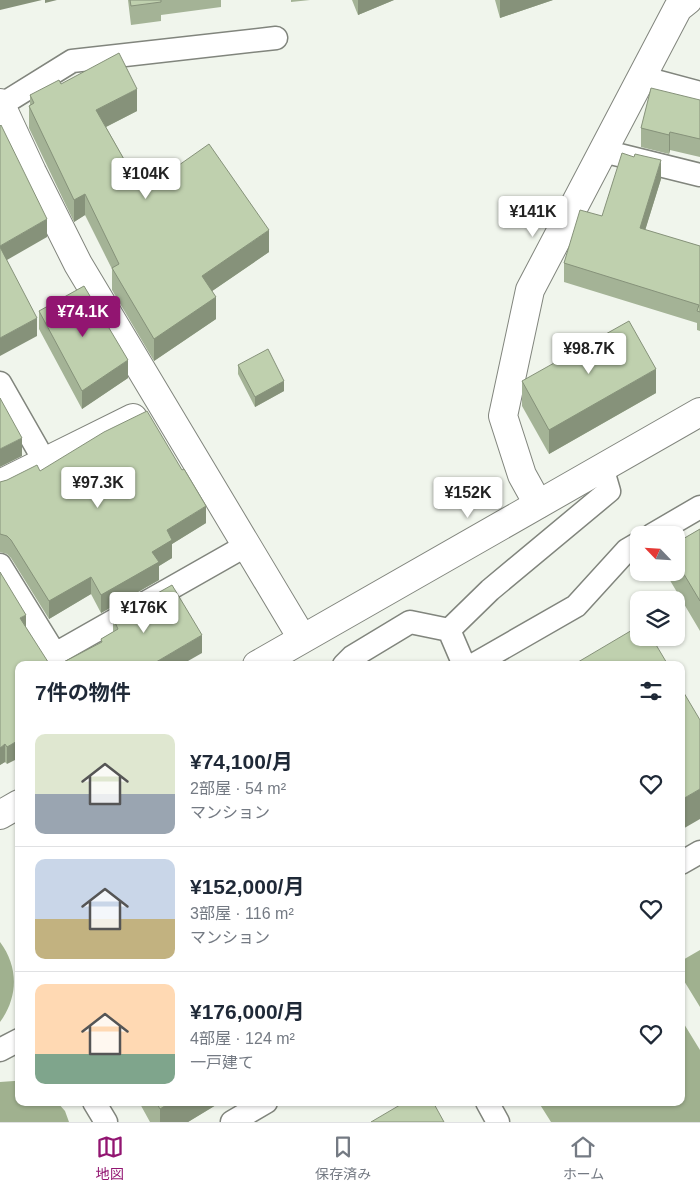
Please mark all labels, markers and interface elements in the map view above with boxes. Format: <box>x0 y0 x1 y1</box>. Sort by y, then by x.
pin: ¥104K <box>111 158 181 200</box>
text: ¥104K <box>122 165 170 182</box>
pin: ¥141K <box>498 196 568 238</box>
text: ¥141K <box>509 203 557 220</box>
pin: ¥74.1K <box>42 296 124 338</box>
text: ¥74.1K <box>57 303 109 320</box>
pin: ¥98.7K <box>548 332 630 375</box>
text: ¥98.7K <box>563 340 615 357</box>
pin: ¥97.3K <box>57 466 139 509</box>
text: ¥97.3K <box>72 474 124 491</box>
pin: ¥152K <box>433 476 503 519</box>
text: ¥152K <box>444 484 492 501</box>
north arrow <box>630 526 685 581</box>
map controls <box>630 526 685 646</box>
button: layers <box>630 591 685 646</box>
pin: ¥176K <box>109 592 179 634</box>
text: ¥176K <box>120 599 168 616</box>
icon: filters <box>637 677 665 705</box>
text: 7件の物件 <box>35 681 131 704</box>
text: ¥74,100/月 <box>190 750 293 773</box>
icon: home <box>75 754 135 814</box>
icon: heart <box>637 770 665 798</box>
text: 2部屋 · 54 m² <box>190 780 286 797</box>
text: マンション <box>190 804 270 821</box>
text: ¥152,000/月 <box>190 875 304 898</box>
icon: home <box>75 879 135 939</box>
icon: heart <box>637 895 665 923</box>
text: 3部屋 · 116 m² <box>190 905 294 922</box>
text: マンション <box>190 929 270 946</box>
text: ¥176,000/月 <box>190 1000 304 1023</box>
icon: home <box>75 1004 135 1064</box>
icon: heart <box>637 1020 665 1048</box>
text: 4部屋 · 124 m² <box>190 1030 295 1047</box>
text: 一戸建て <box>190 1054 254 1071</box>
tab: 地図 <box>96 1133 124 1183</box>
tab: 保存済み <box>315 1133 371 1183</box>
tab: ホーム <box>563 1133 604 1183</box>

